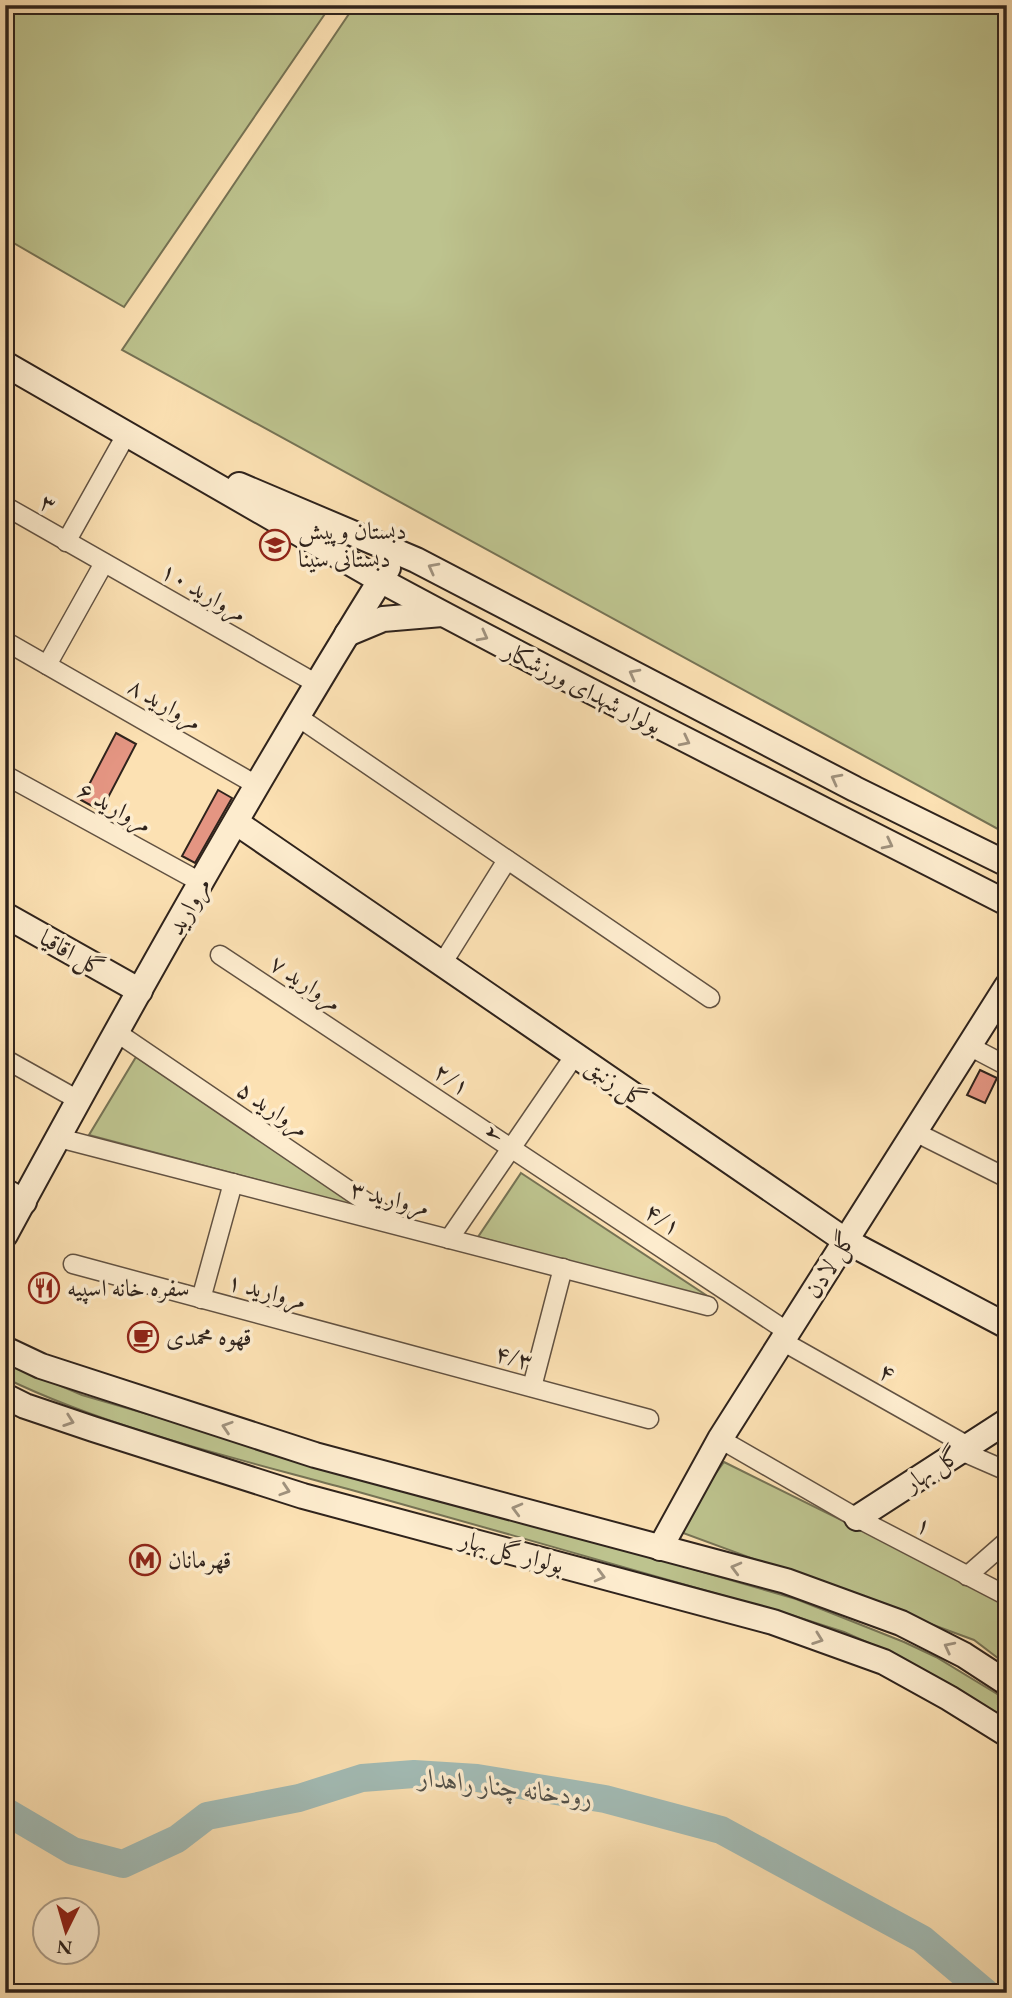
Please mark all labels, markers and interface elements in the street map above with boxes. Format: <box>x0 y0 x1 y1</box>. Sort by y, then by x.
street label: ۳ <box>34 486 62 520</box>
place label: دبستان وپیش دبستانی سینا <box>298 515 407 574</box>
school or university icon: دبستان وپیش دبستانی سینا <box>258 528 292 562</box>
street label: مروارید ۱۰ <box>155 555 253 630</box>
one-way arrow <box>427 563 440 577</box>
one-way arrow <box>476 628 488 641</box>
street label: بولوار شهدای ورزشکار <box>497 634 667 741</box>
one-way arrow <box>629 668 641 682</box>
street label: مروارید ۸ <box>122 670 208 739</box>
one-way arrow <box>678 732 690 746</box>
street label: مروارید ۶ <box>72 773 158 841</box>
one-way arrow <box>831 774 843 787</box>
one-way arrow <box>881 835 893 849</box>
street label: مروارید <box>160 871 219 941</box>
street label: گل اقاقیا <box>33 922 110 985</box>
street label: مروارید ۷ <box>263 947 348 1020</box>
street label: گل زنبق <box>578 1051 653 1116</box>
street label: ۲/۱ <box>428 1055 477 1102</box>
street label: مروارید ۵ <box>230 1073 315 1146</box>
street label: ۲ <box>475 1118 508 1147</box>
street label: مروارید ۳ <box>347 1173 433 1224</box>
street label: ۴/۱ <box>639 1195 688 1242</box>
street label: گل لادن <box>797 1225 864 1305</box>
street label: مروارید ۱ <box>224 1265 310 1318</box>
restaurant icon: سفره خانه اسپیه <box>27 1271 61 1305</box>
place label: سفره خانه اسپیه <box>67 1272 190 1305</box>
cafe icon: قهوه محمدی <box>126 1320 160 1354</box>
place label: قهوه محمدی <box>166 1321 252 1352</box>
street label: ۴/۳ <box>492 1337 536 1376</box>
street label: ۴ <box>873 1355 901 1389</box>
one-way arrow <box>62 1413 74 1427</box>
one-way arrow <box>221 1421 234 1435</box>
street label: گل بهار <box>896 1439 967 1501</box>
one-way arrow <box>279 1482 291 1497</box>
one-way arrow <box>511 1503 523 1517</box>
street label: ۱ <box>911 1508 938 1542</box>
street label: بولوار گل بهار <box>454 1522 567 1582</box>
metro station icon: قهرمانان <box>128 1543 162 1577</box>
place label: قهرمانان <box>168 1544 231 1575</box>
one-way arrow <box>730 1562 742 1576</box>
one-way arrow <box>593 1567 605 1582</box>
one-way arrow <box>812 1630 824 1644</box>
one-way arrow <box>944 1642 956 1656</box>
water label: رودخانه چنار راهدار <box>415 1759 595 1815</box>
north arrow <box>32 1896 102 1966</box>
text: N <box>55 1934 73 1961</box>

